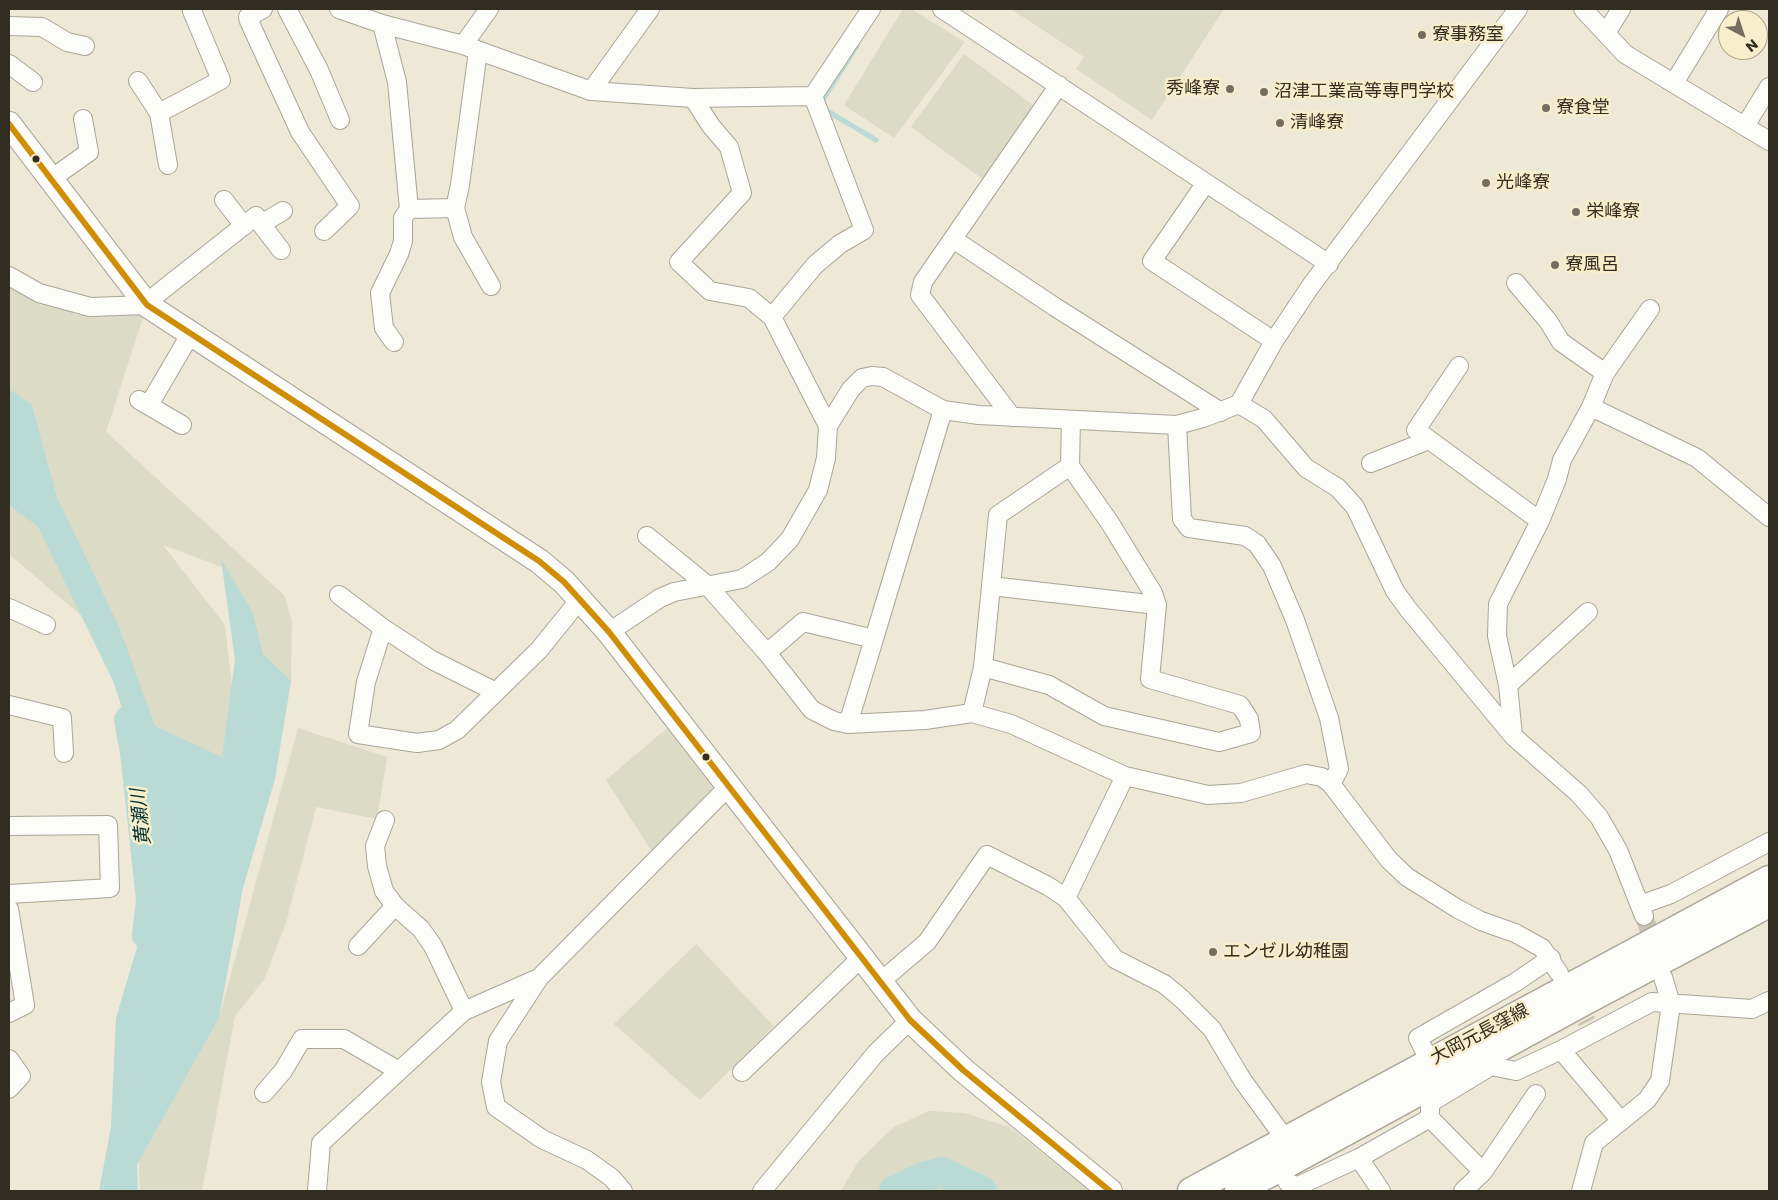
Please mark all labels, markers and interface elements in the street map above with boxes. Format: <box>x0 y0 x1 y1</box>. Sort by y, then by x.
north arrow <box>1718 10 1768 60</box>
place label: 寮事務室 <box>1432 24 1504 46</box>
marker: 寮事務室 <box>1416 29 1428 41</box>
text: N <box>1742 35 1762 57</box>
place label: 秀峰寮 <box>1166 78 1220 100</box>
place label: 沼津工業高等専門学校 <box>1274 81 1454 103</box>
marker: 秀峰寮 <box>1224 83 1236 95</box>
marker: 沼津工業高等専門学校 <box>1258 86 1270 98</box>
place label: 寮食堂 <box>1556 97 1610 119</box>
marker: 寮食堂 <box>1540 102 1552 114</box>
place label: 清峰寮 <box>1290 112 1344 134</box>
marker: 清峰寮 <box>1274 117 1286 129</box>
unlabelled marker <box>31 154 41 164</box>
place label: 光峰寮 <box>1496 172 1550 194</box>
marker: 光峰寮 <box>1480 177 1492 189</box>
place label: 栄峰寮 <box>1586 201 1640 223</box>
marker: 栄峰寮 <box>1570 206 1582 218</box>
place label: 寮風呂 <box>1565 254 1619 276</box>
marker: 寮風呂 <box>1549 259 1561 271</box>
unlabelled marker <box>701 752 711 762</box>
water label: 黄瀬川 <box>128 787 156 847</box>
place label: エンゼル幼稚園 <box>1223 941 1349 963</box>
marker: エンゼル幼稚園 <box>1207 946 1219 958</box>
street label: 大岡元長窪線 <box>1427 1000 1533 1070</box>

